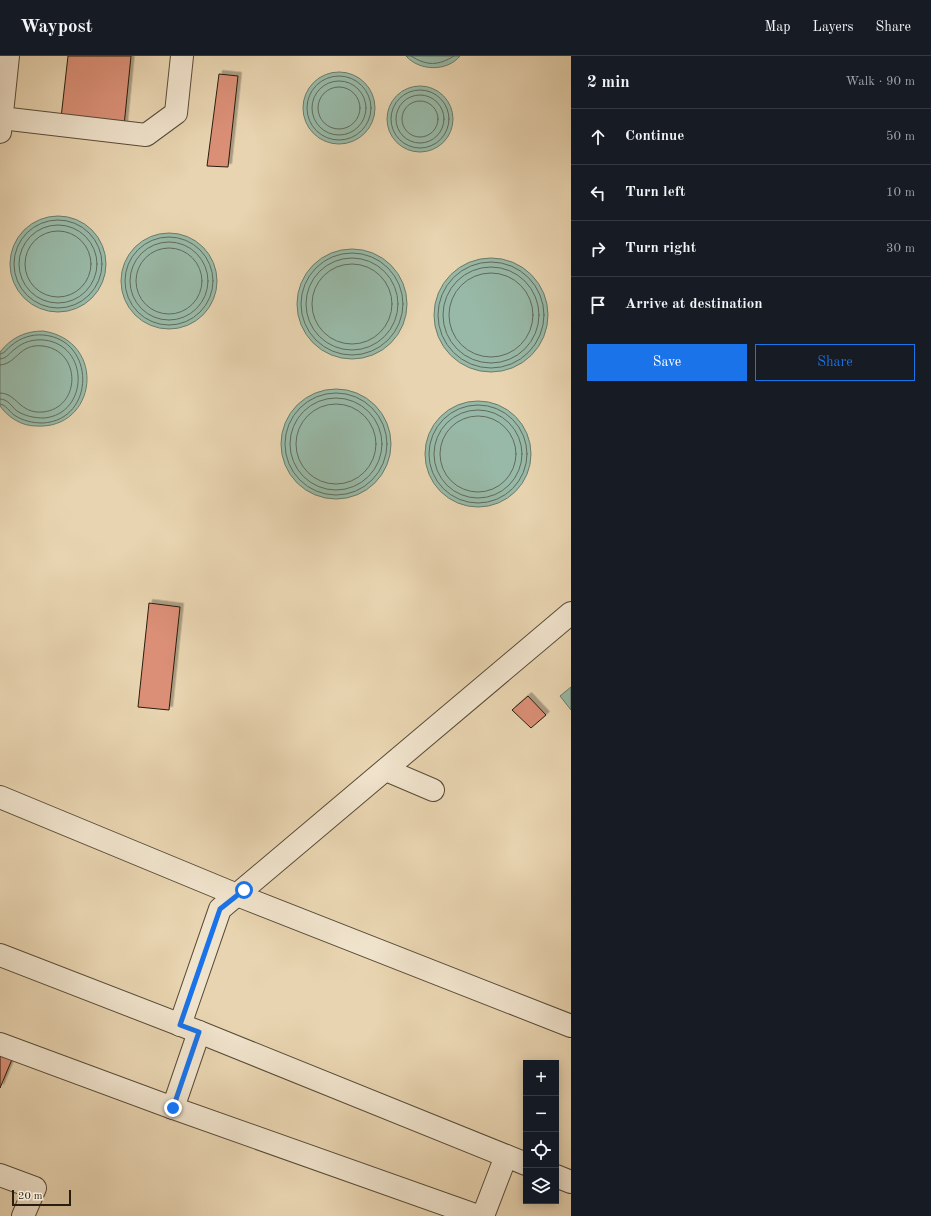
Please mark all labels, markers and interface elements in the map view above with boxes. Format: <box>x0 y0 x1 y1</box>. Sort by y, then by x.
text: Waypost <box>20 18 93 37</box>
text: Map <box>765 20 791 34</box>
text: Layers <box>813 20 854 34</box>
text: Share <box>876 20 911 34</box>
text: 2 min <box>587 74 630 91</box>
text: Walk · 90 m <box>846 75 915 88</box>
icon: ahead <box>587 126 609 148</box>
text: Continue <box>625 129 684 144</box>
text: 50 m <box>886 130 915 143</box>
icon: left <box>587 182 609 204</box>
text: Turn left <box>625 185 685 200</box>
text: 10 m <box>886 186 915 199</box>
icon: right <box>587 238 609 260</box>
text: Turn right <box>625 241 696 256</box>
text: 30 m <box>886 242 915 255</box>
icon: arrive <box>587 294 609 316</box>
text: Arrive at destination <box>625 297 763 312</box>
button: Save <box>587 344 747 381</box>
button: Share <box>755 344 915 381</box>
route start <box>235 881 253 899</box>
map controls <box>523 1060 559 1204</box>
button: + <box>523 1060 559 1096</box>
button: − <box>523 1096 559 1132</box>
route end <box>164 1099 182 1117</box>
button: locate <box>523 1132 559 1168</box>
button: layers <box>523 1168 559 1204</box>
scale bar <box>12 1188 71 1207</box>
text: 20 m <box>18 1191 43 1202</box>

